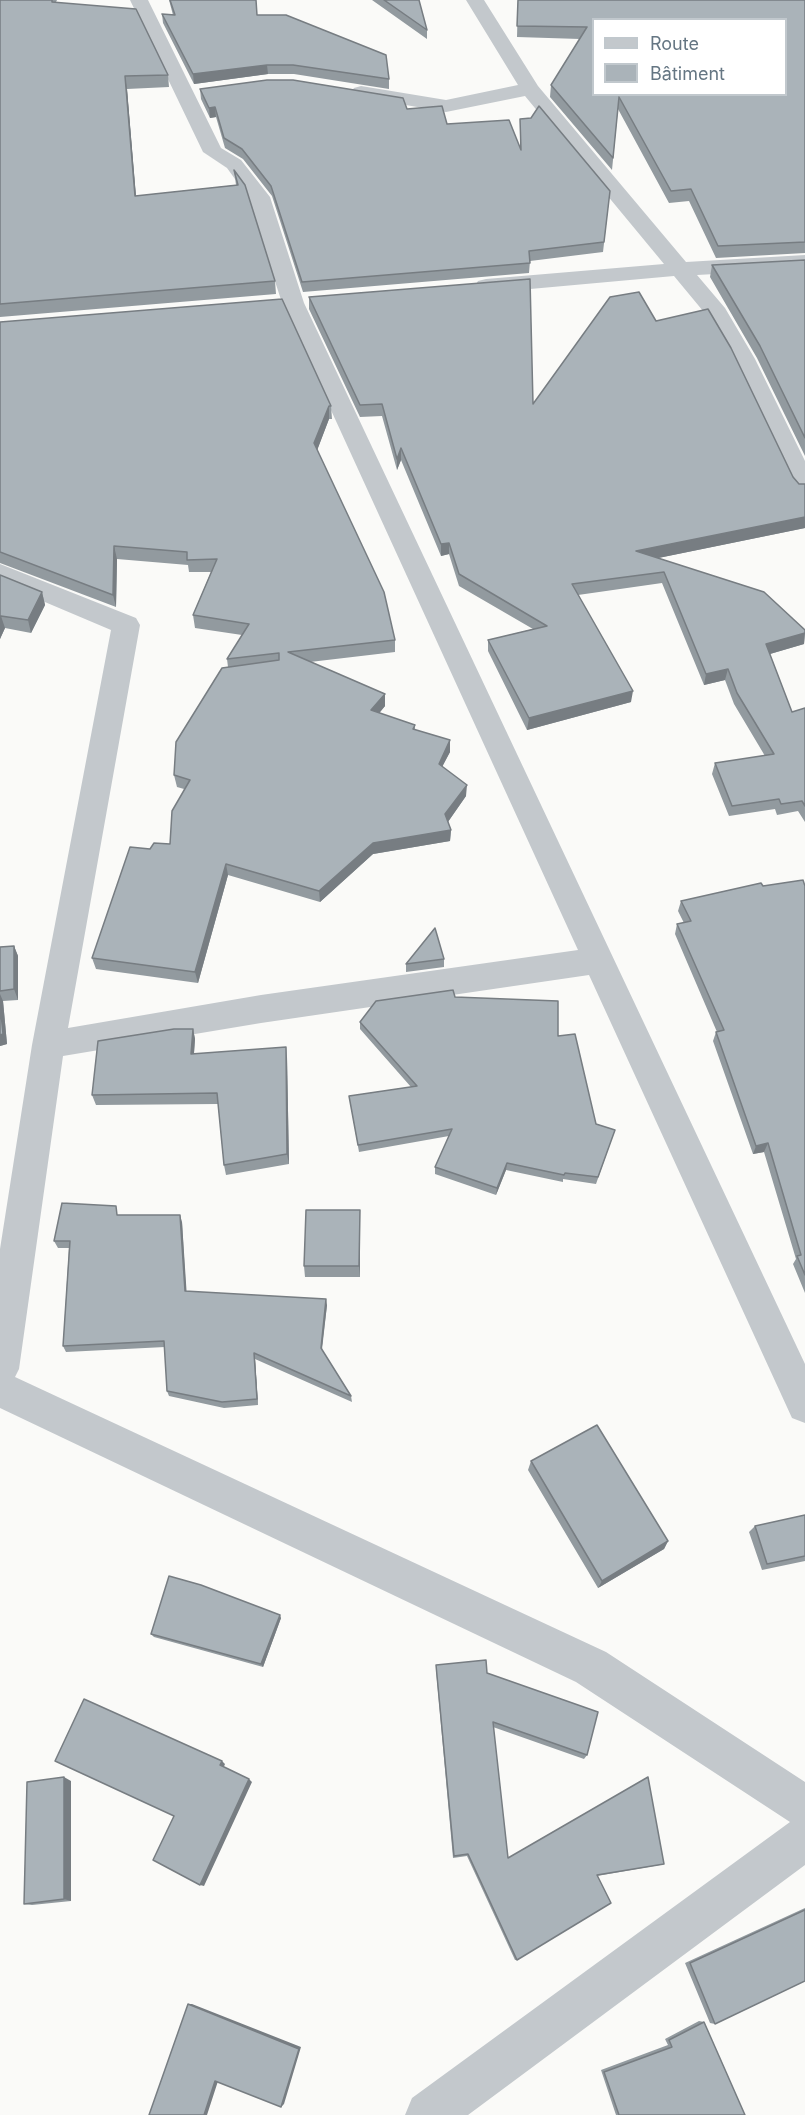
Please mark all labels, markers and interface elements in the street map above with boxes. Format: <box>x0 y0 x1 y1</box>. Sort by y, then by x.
legend <box>592 18 787 96</box>
text: Route <box>650 33 699 54</box>
text: Bâtiment <box>650 63 725 84</box>

